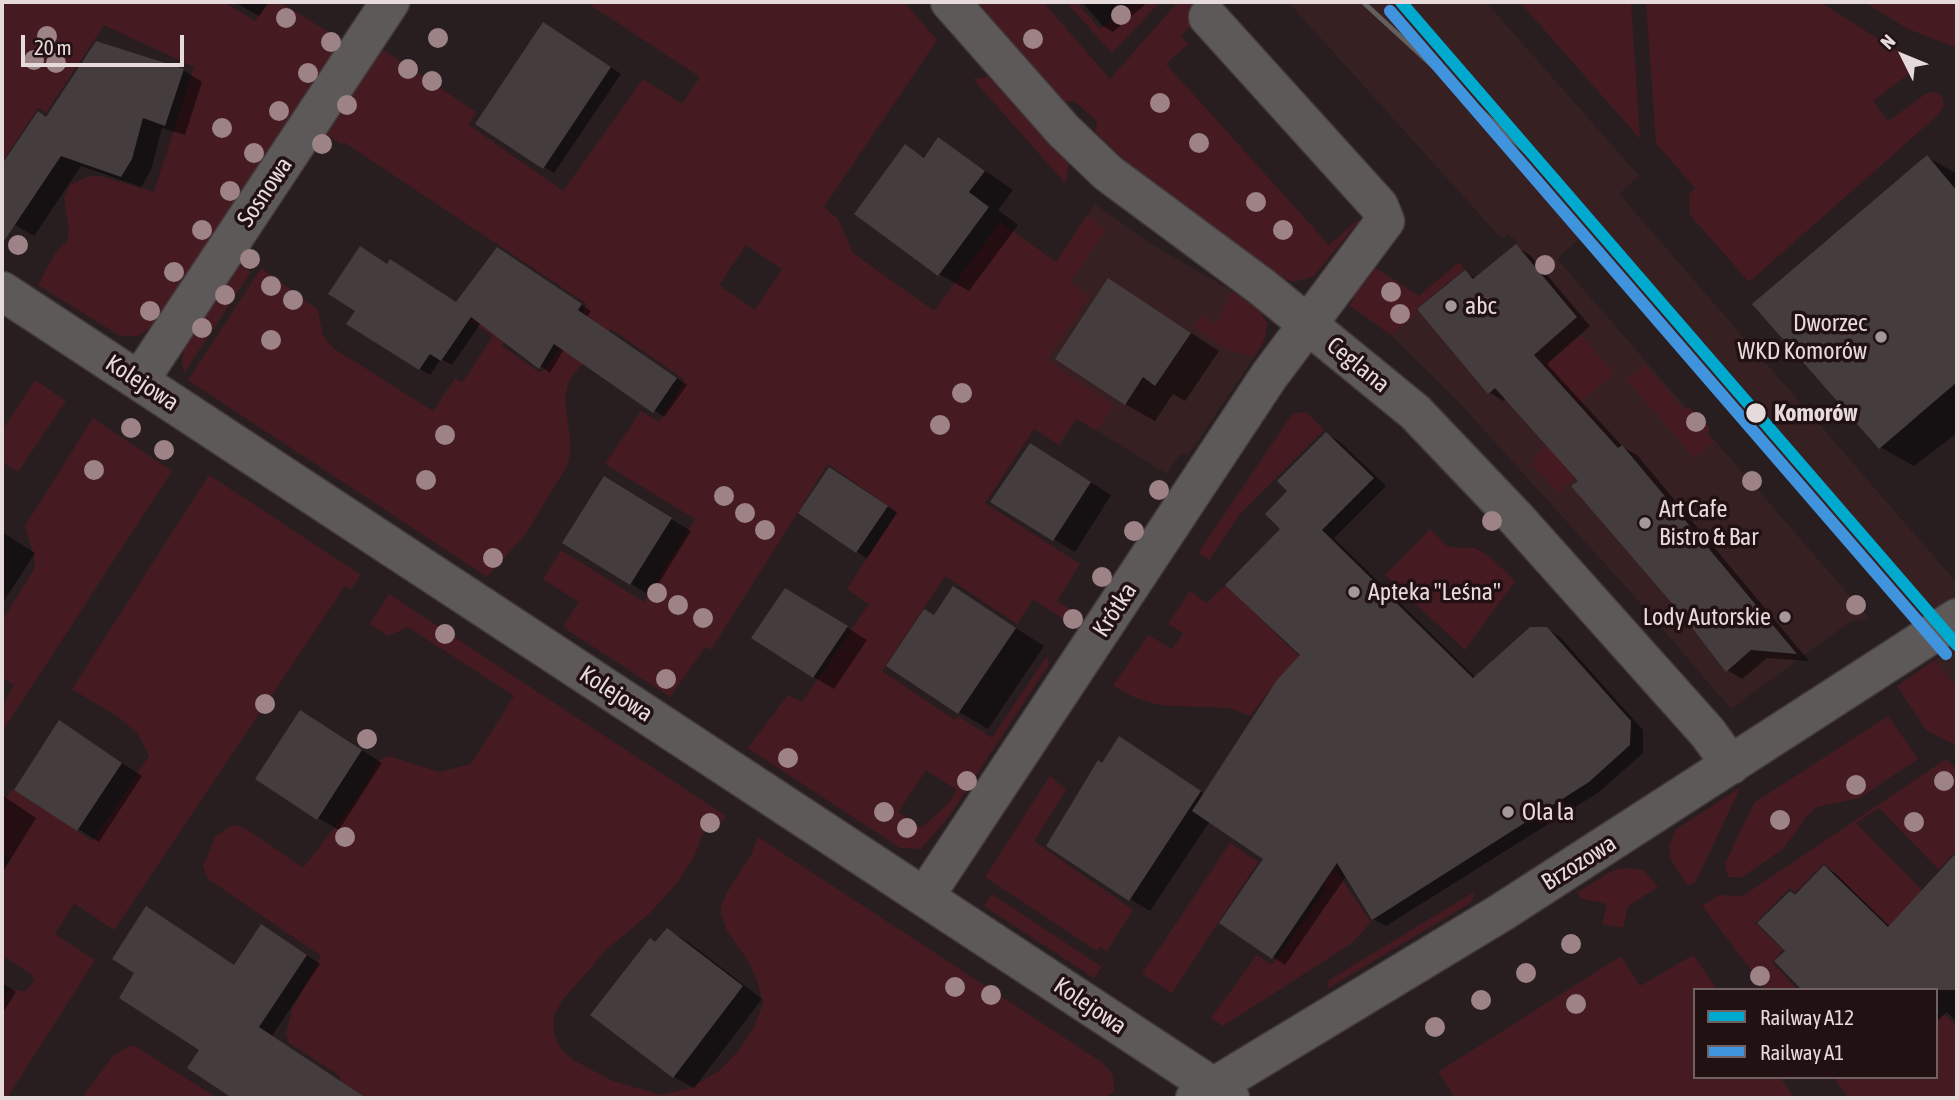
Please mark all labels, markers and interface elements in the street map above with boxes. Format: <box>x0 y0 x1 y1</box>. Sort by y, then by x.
scale bar <box>24 21 187 65</box>
north arrow <box>1868 21 1938 91</box>
text: N <box>1876 30 1900 53</box>
text: 20 m <box>34 35 72 59</box>
street label: Sosnowa <box>231 152 299 232</box>
place label: abc <box>1465 292 1496 320</box>
marker: abc <box>1443 298 1459 314</box>
place label: Dworzec WKD Komorów <box>1738 309 1867 365</box>
marker: Dworzec WKD Komorów <box>1873 329 1889 345</box>
street label: Ceglana <box>1321 331 1395 399</box>
street label: Kolejowa <box>100 349 184 417</box>
place label: Komorów <box>1774 399 1858 427</box>
marker: Komorów <box>1744 401 1768 425</box>
place label: Art Cafe Bistro & Bar <box>1659 495 1758 551</box>
marker: Art Cafe Bistro & Bar <box>1637 515 1653 531</box>
street label: Krótka <box>1087 578 1143 642</box>
place label: Apteka "Leśna" <box>1368 578 1501 606</box>
marker: Apteka "Leśna" <box>1346 584 1362 600</box>
place label: Lody Autorskie <box>1643 603 1771 631</box>
marker: Lody Autorskie <box>1777 609 1793 625</box>
street label: Kolejowa <box>574 660 658 728</box>
place label: Ola la <box>1522 798 1574 826</box>
marker: Ola la <box>1500 804 1516 820</box>
street label: Brzozowa <box>1536 829 1622 897</box>
street label: Kolejowa <box>1048 971 1132 1041</box>
legend <box>1693 988 1938 1079</box>
text: Railway A12 <box>1760 1005 1854 1029</box>
text: Railway A1 <box>1760 1040 1844 1064</box>

